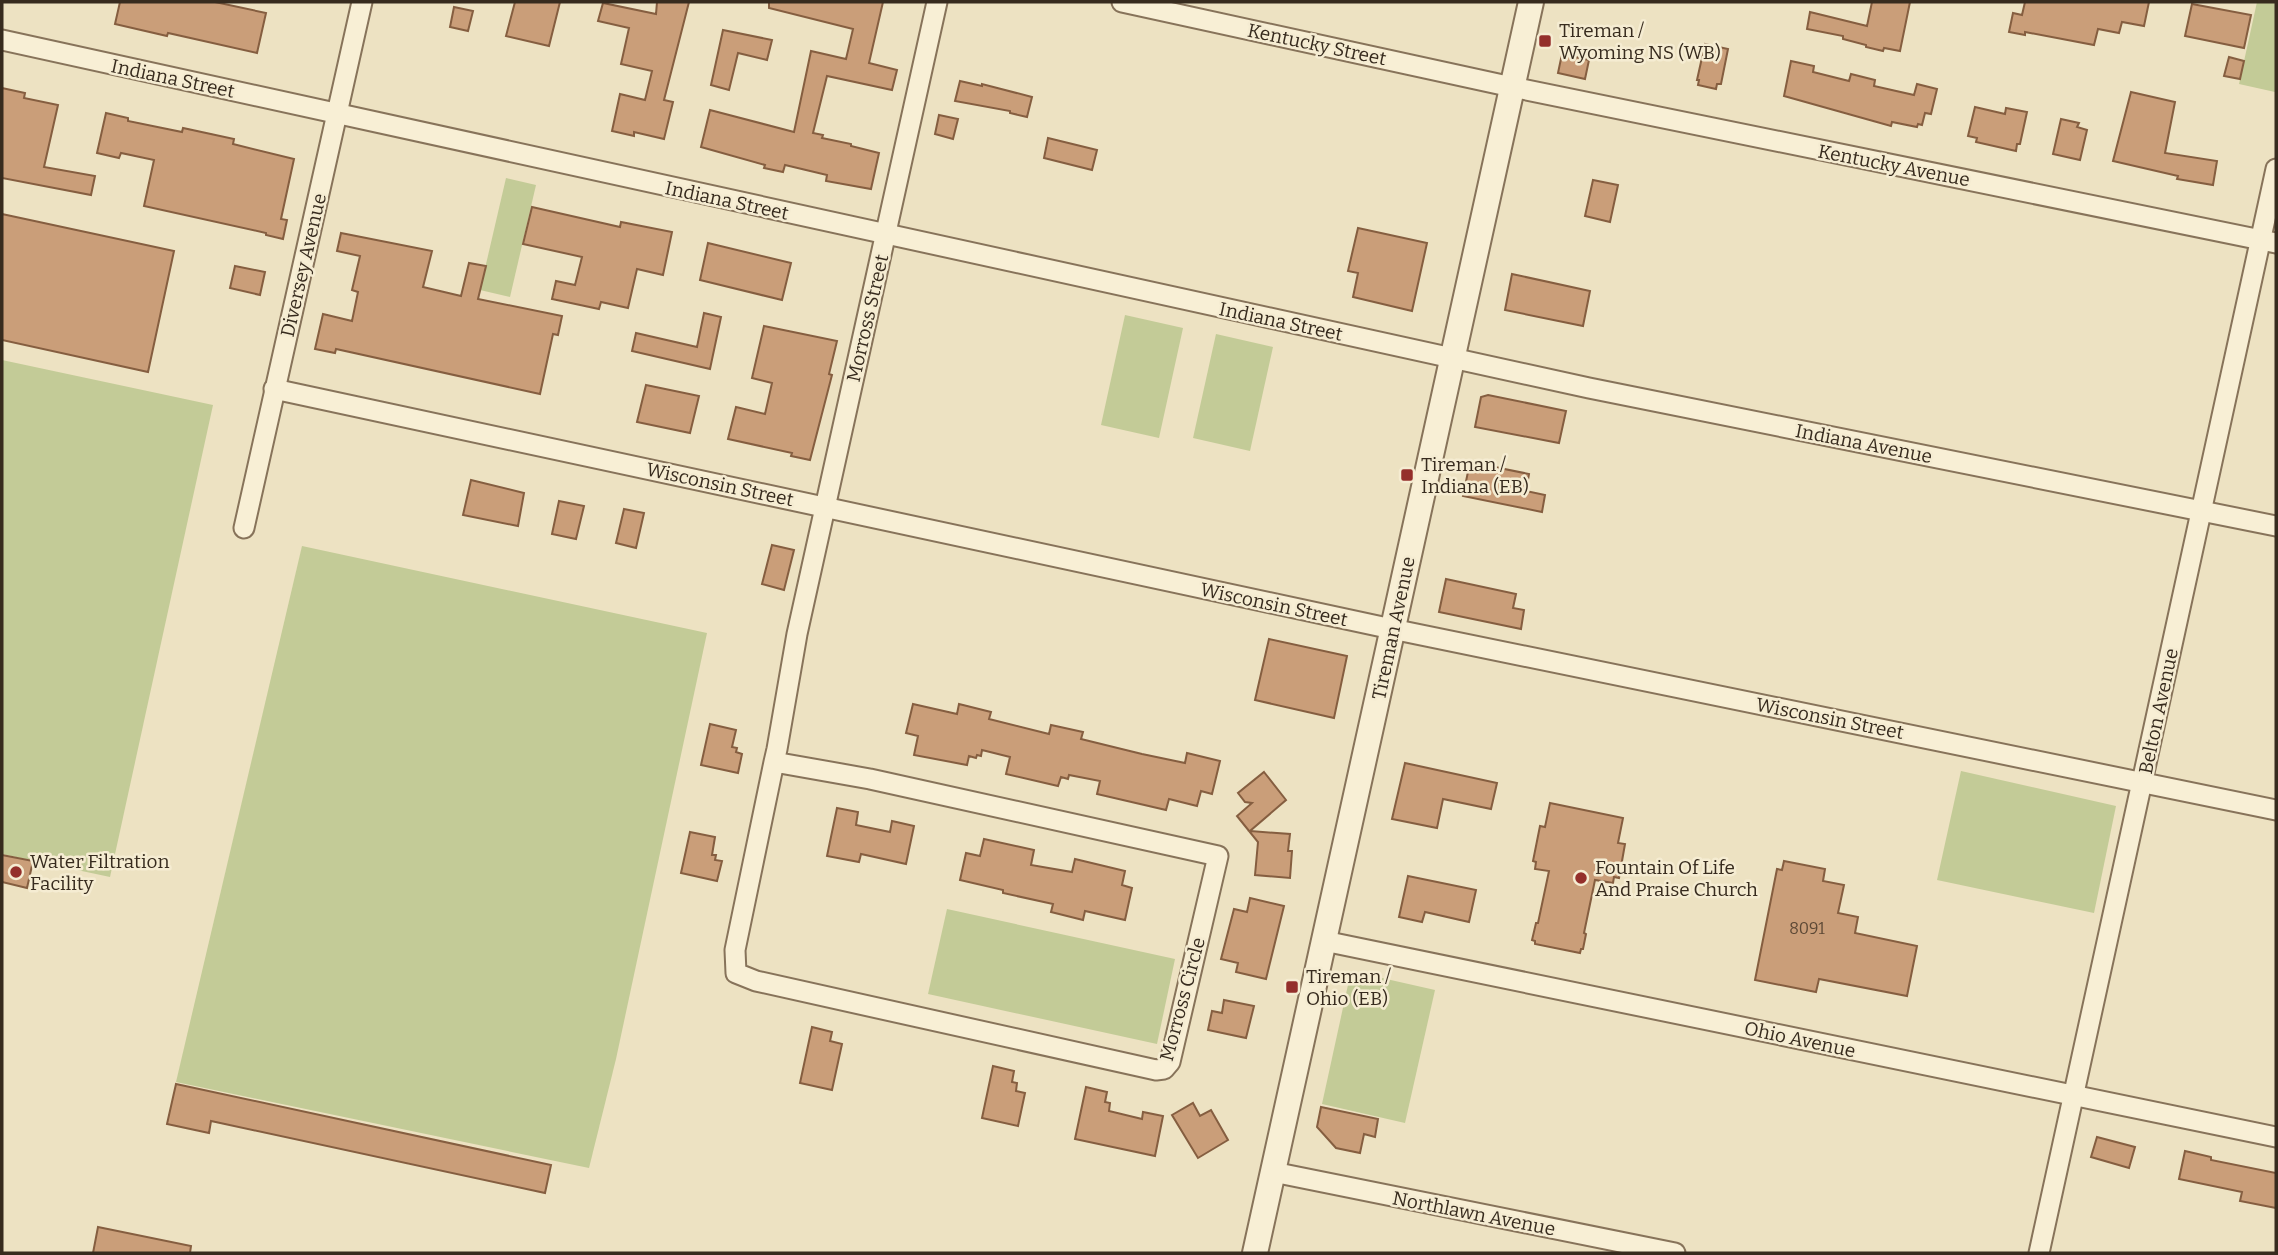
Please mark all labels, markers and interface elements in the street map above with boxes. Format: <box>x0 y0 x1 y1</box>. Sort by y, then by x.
street label: Kentucky Street <box>1245 19 1388 70</box>
place label: Tireman / Wyoming NS (WB) <box>1559 19 1721 64</box>
marker: Tireman / Wyoming NS (WB) <box>1537 33 1553 49</box>
street label: Indiana Street <box>109 54 237 103</box>
street label: Kentucky Avenue <box>1816 139 1972 192</box>
street label: Indiana Street <box>663 176 791 225</box>
street label: Diversey Avenue <box>276 191 331 339</box>
street label: Morross Street <box>842 252 893 384</box>
street label: Indiana Street <box>1217 297 1345 346</box>
street label: Indiana Avenue <box>1794 419 1934 468</box>
place label: Tireman / Indiana (EB) <box>1421 453 1529 498</box>
street label: Wisconsin Street <box>644 458 796 511</box>
marker: Tireman / Indiana (EB) <box>1399 467 1415 483</box>
street label: Tireman Avenue <box>1367 554 1420 702</box>
street label: Wisconsin Street <box>1198 578 1350 631</box>
street label: Belton Avenue <box>2134 646 2183 776</box>
street label: Wisconsin Street <box>1754 693 1906 744</box>
place label: Water Filtration Facility <box>30 850 170 895</box>
place label: Fountain Of Life And Praise Church <box>1595 856 1758 901</box>
marker: Water Filtration Facility <box>8 864 24 880</box>
marker: Fountain Of Life And Praise Church <box>1573 870 1589 886</box>
house number: 8091 <box>1789 919 1825 938</box>
street label: Morross Circle <box>1155 935 1210 1064</box>
place label: Tireman / Ohio (EB) <box>1306 965 1391 1010</box>
marker: Tireman / Ohio (EB) <box>1284 979 1300 995</box>
street label: Ohio Avenue <box>1742 1016 1858 1062</box>
street label: Northlawn Avenue <box>1391 1186 1557 1241</box>

